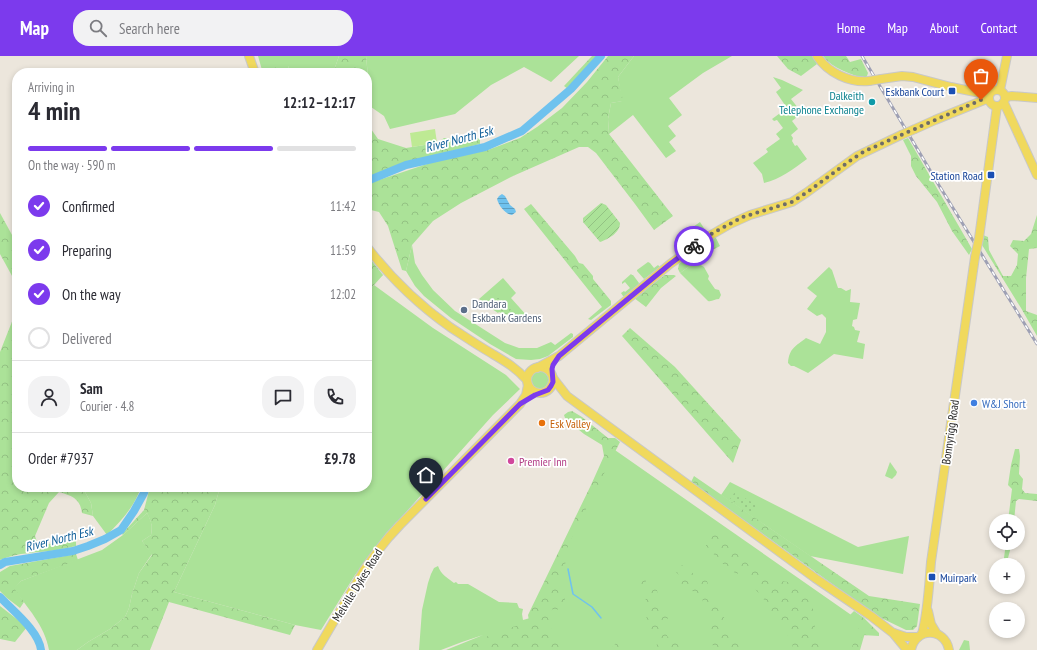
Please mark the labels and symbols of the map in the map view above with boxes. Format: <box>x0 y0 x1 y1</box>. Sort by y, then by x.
pin <box>964 59 998 100</box>
place label: Eskbank Court <box>886 84 945 99</box>
marker: Eskbank Court <box>947 86 957 96</box>
place label: Dalkeith Telephone Exchange <box>779 88 864 117</box>
marker: Dalkeith Telephone Exchange <box>867 97 877 107</box>
water label: River North Esk <box>423 121 497 156</box>
place label: Station Road <box>930 168 983 183</box>
marker: Station Road <box>986 170 996 180</box>
courier <box>674 226 714 266</box>
place label: Dandara Eskbank Gardens <box>472 296 542 325</box>
marker: Dandara Eskbank Gardens <box>459 305 469 315</box>
place label: W&J Short <box>982 396 1027 411</box>
marker: W&J Short <box>969 398 979 408</box>
street label: Bonnyrigg Road <box>938 399 962 465</box>
place label: Esk Valley <box>550 416 591 431</box>
marker: Esk Valley <box>537 418 547 428</box>
place label: Premier Inn <box>519 454 567 469</box>
marker: Premier Inn <box>506 456 516 466</box>
pin <box>409 458 443 499</box>
water label: River North Esk <box>23 522 97 556</box>
street label: Melville Dykes Road <box>329 546 385 624</box>
place label: Muirpark <box>940 570 977 585</box>
marker: Muirpark <box>927 572 937 582</box>

